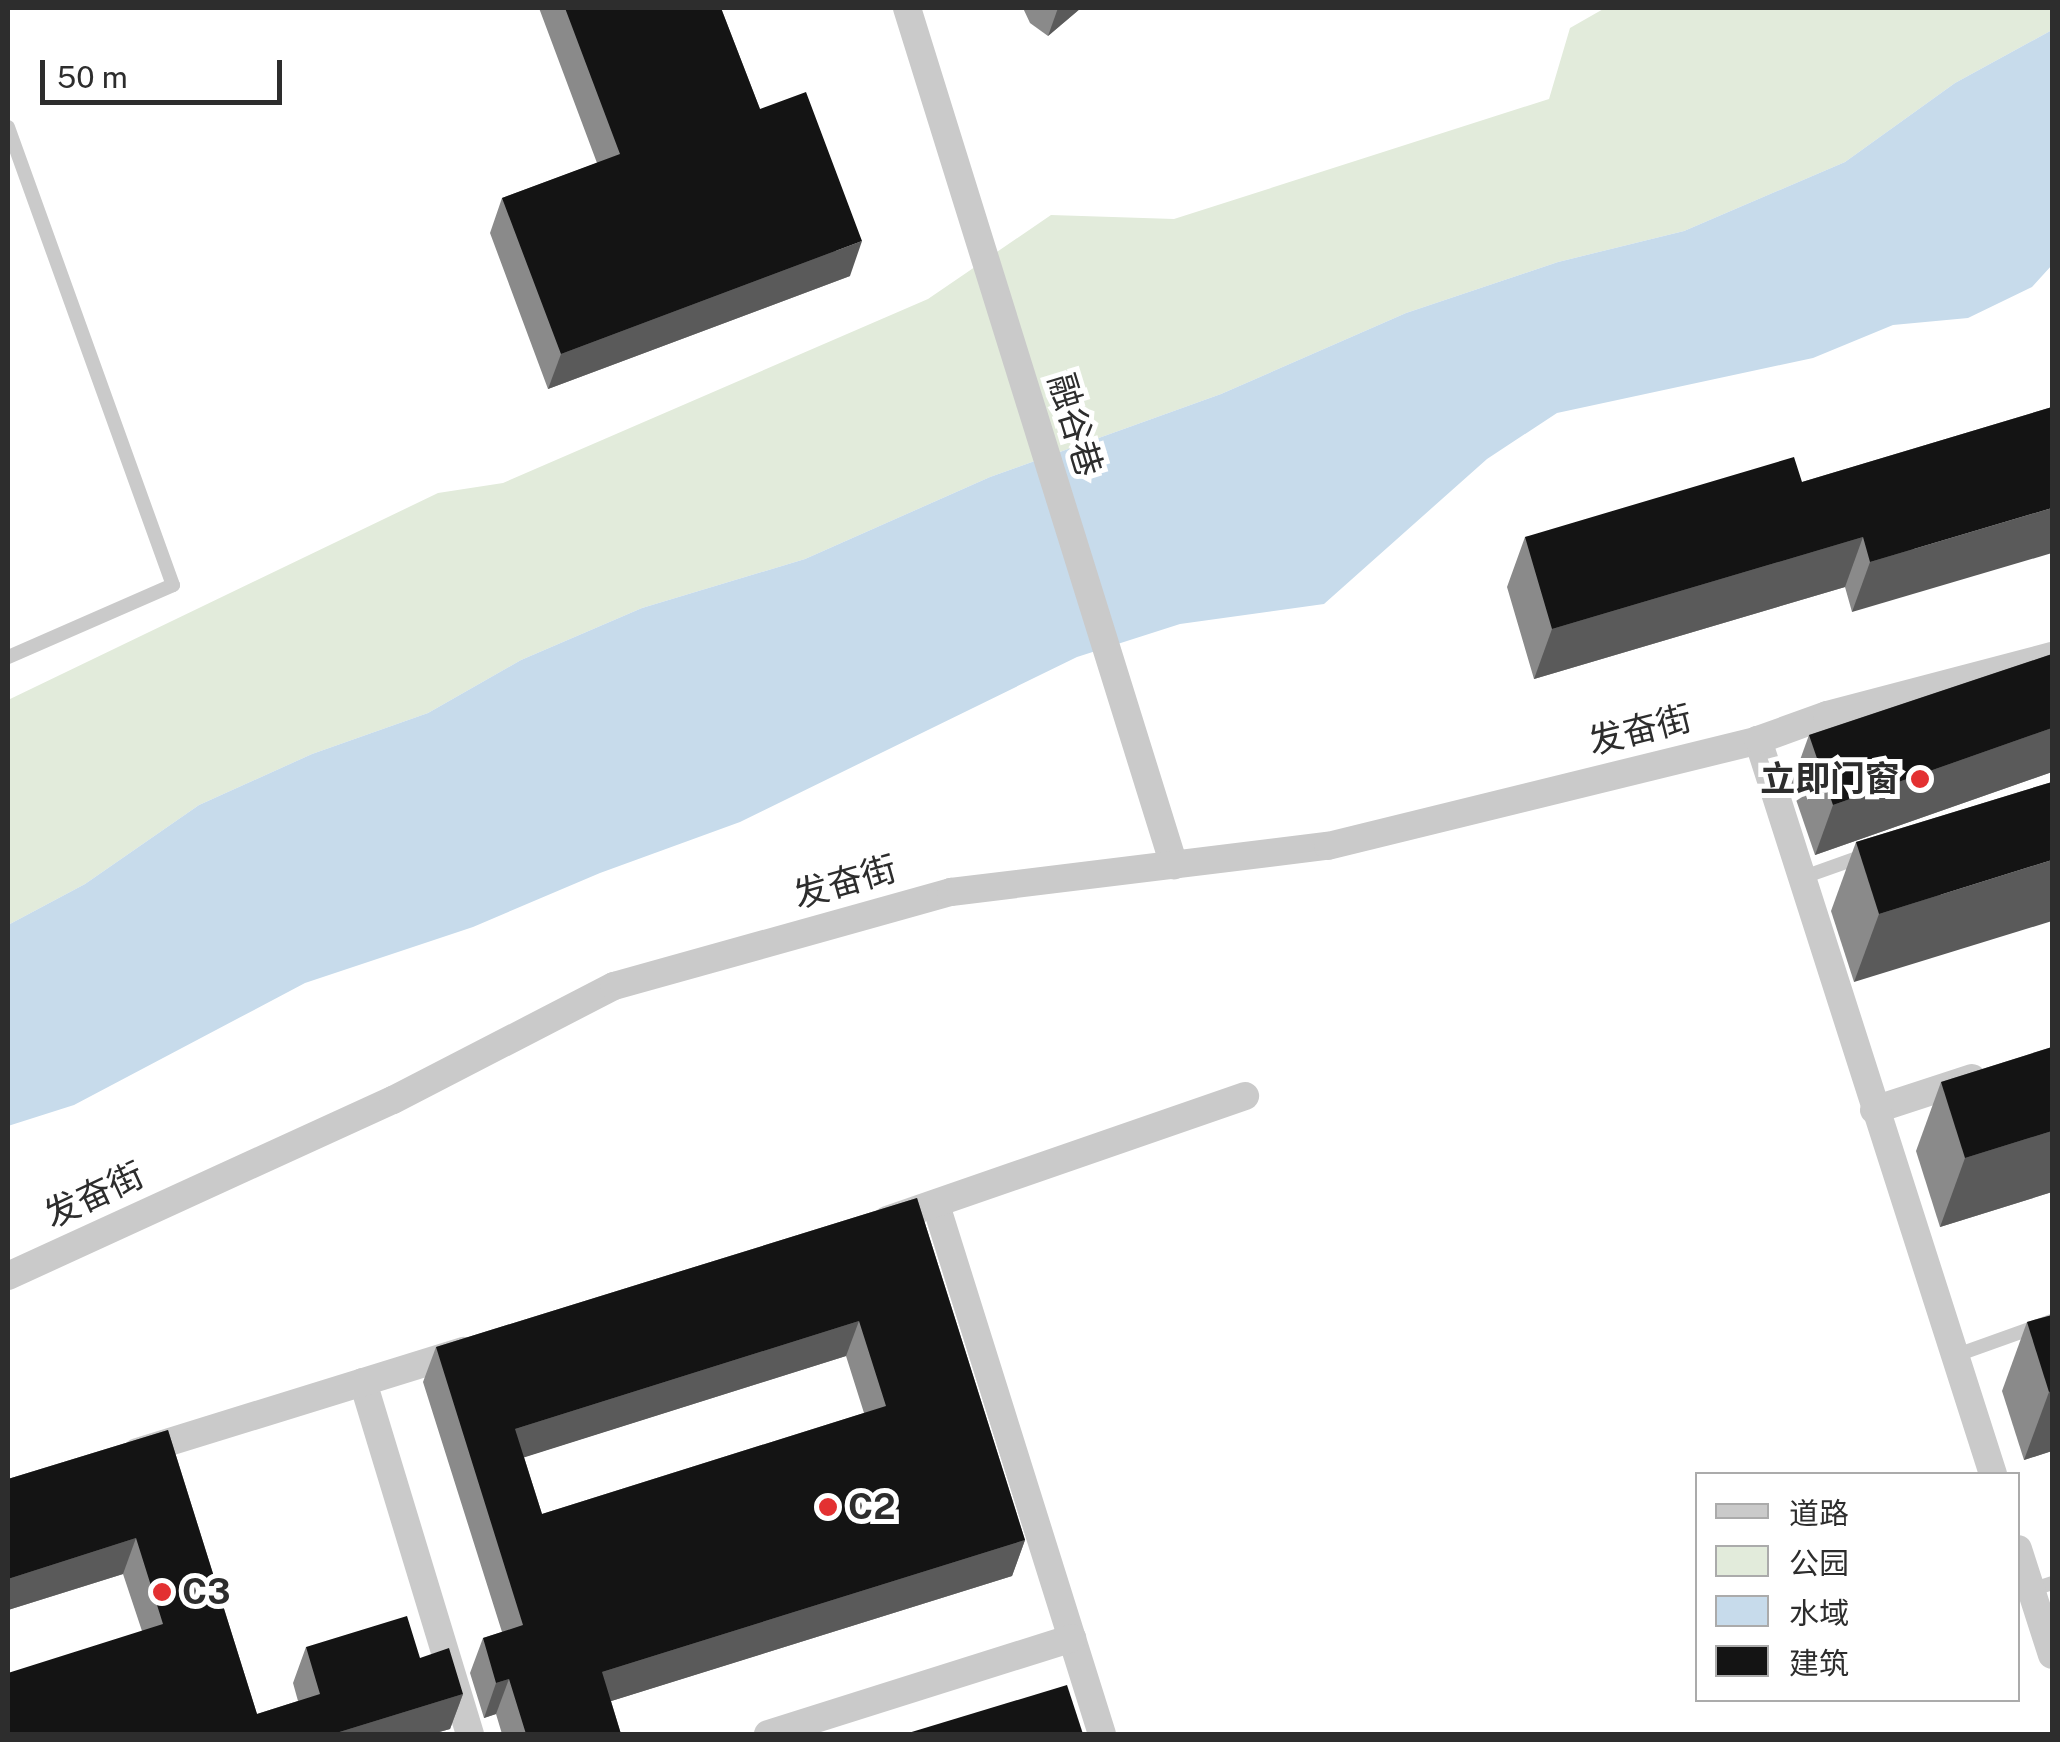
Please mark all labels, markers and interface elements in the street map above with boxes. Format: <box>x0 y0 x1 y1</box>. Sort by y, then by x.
scale bar <box>45 40 288 102</box>
text: 50 m <box>57 59 128 95</box>
street label: 融谷巷 <box>1040 369 1110 481</box>
street label: 发奋街 <box>1584 697 1696 763</box>
place label: 立即门窗 <box>1760 758 1900 800</box>
marker: 立即门窗 <box>1909 768 1931 790</box>
street label: 发奋街 <box>789 847 901 917</box>
street label: 发奋街 <box>38 1154 150 1236</box>
legend <box>1695 1472 2020 1702</box>
place label: C2 <box>848 1486 895 1528</box>
text: 道路 <box>1789 1495 1849 1531</box>
marker: C2 <box>817 1496 839 1518</box>
text: 公园 <box>1789 1545 1849 1581</box>
place label: C3 <box>182 1571 230 1613</box>
marker: C3 <box>151 1581 173 1603</box>
text: 水域 <box>1789 1595 1849 1631</box>
text: 建筑 <box>1789 1645 1849 1681</box>

